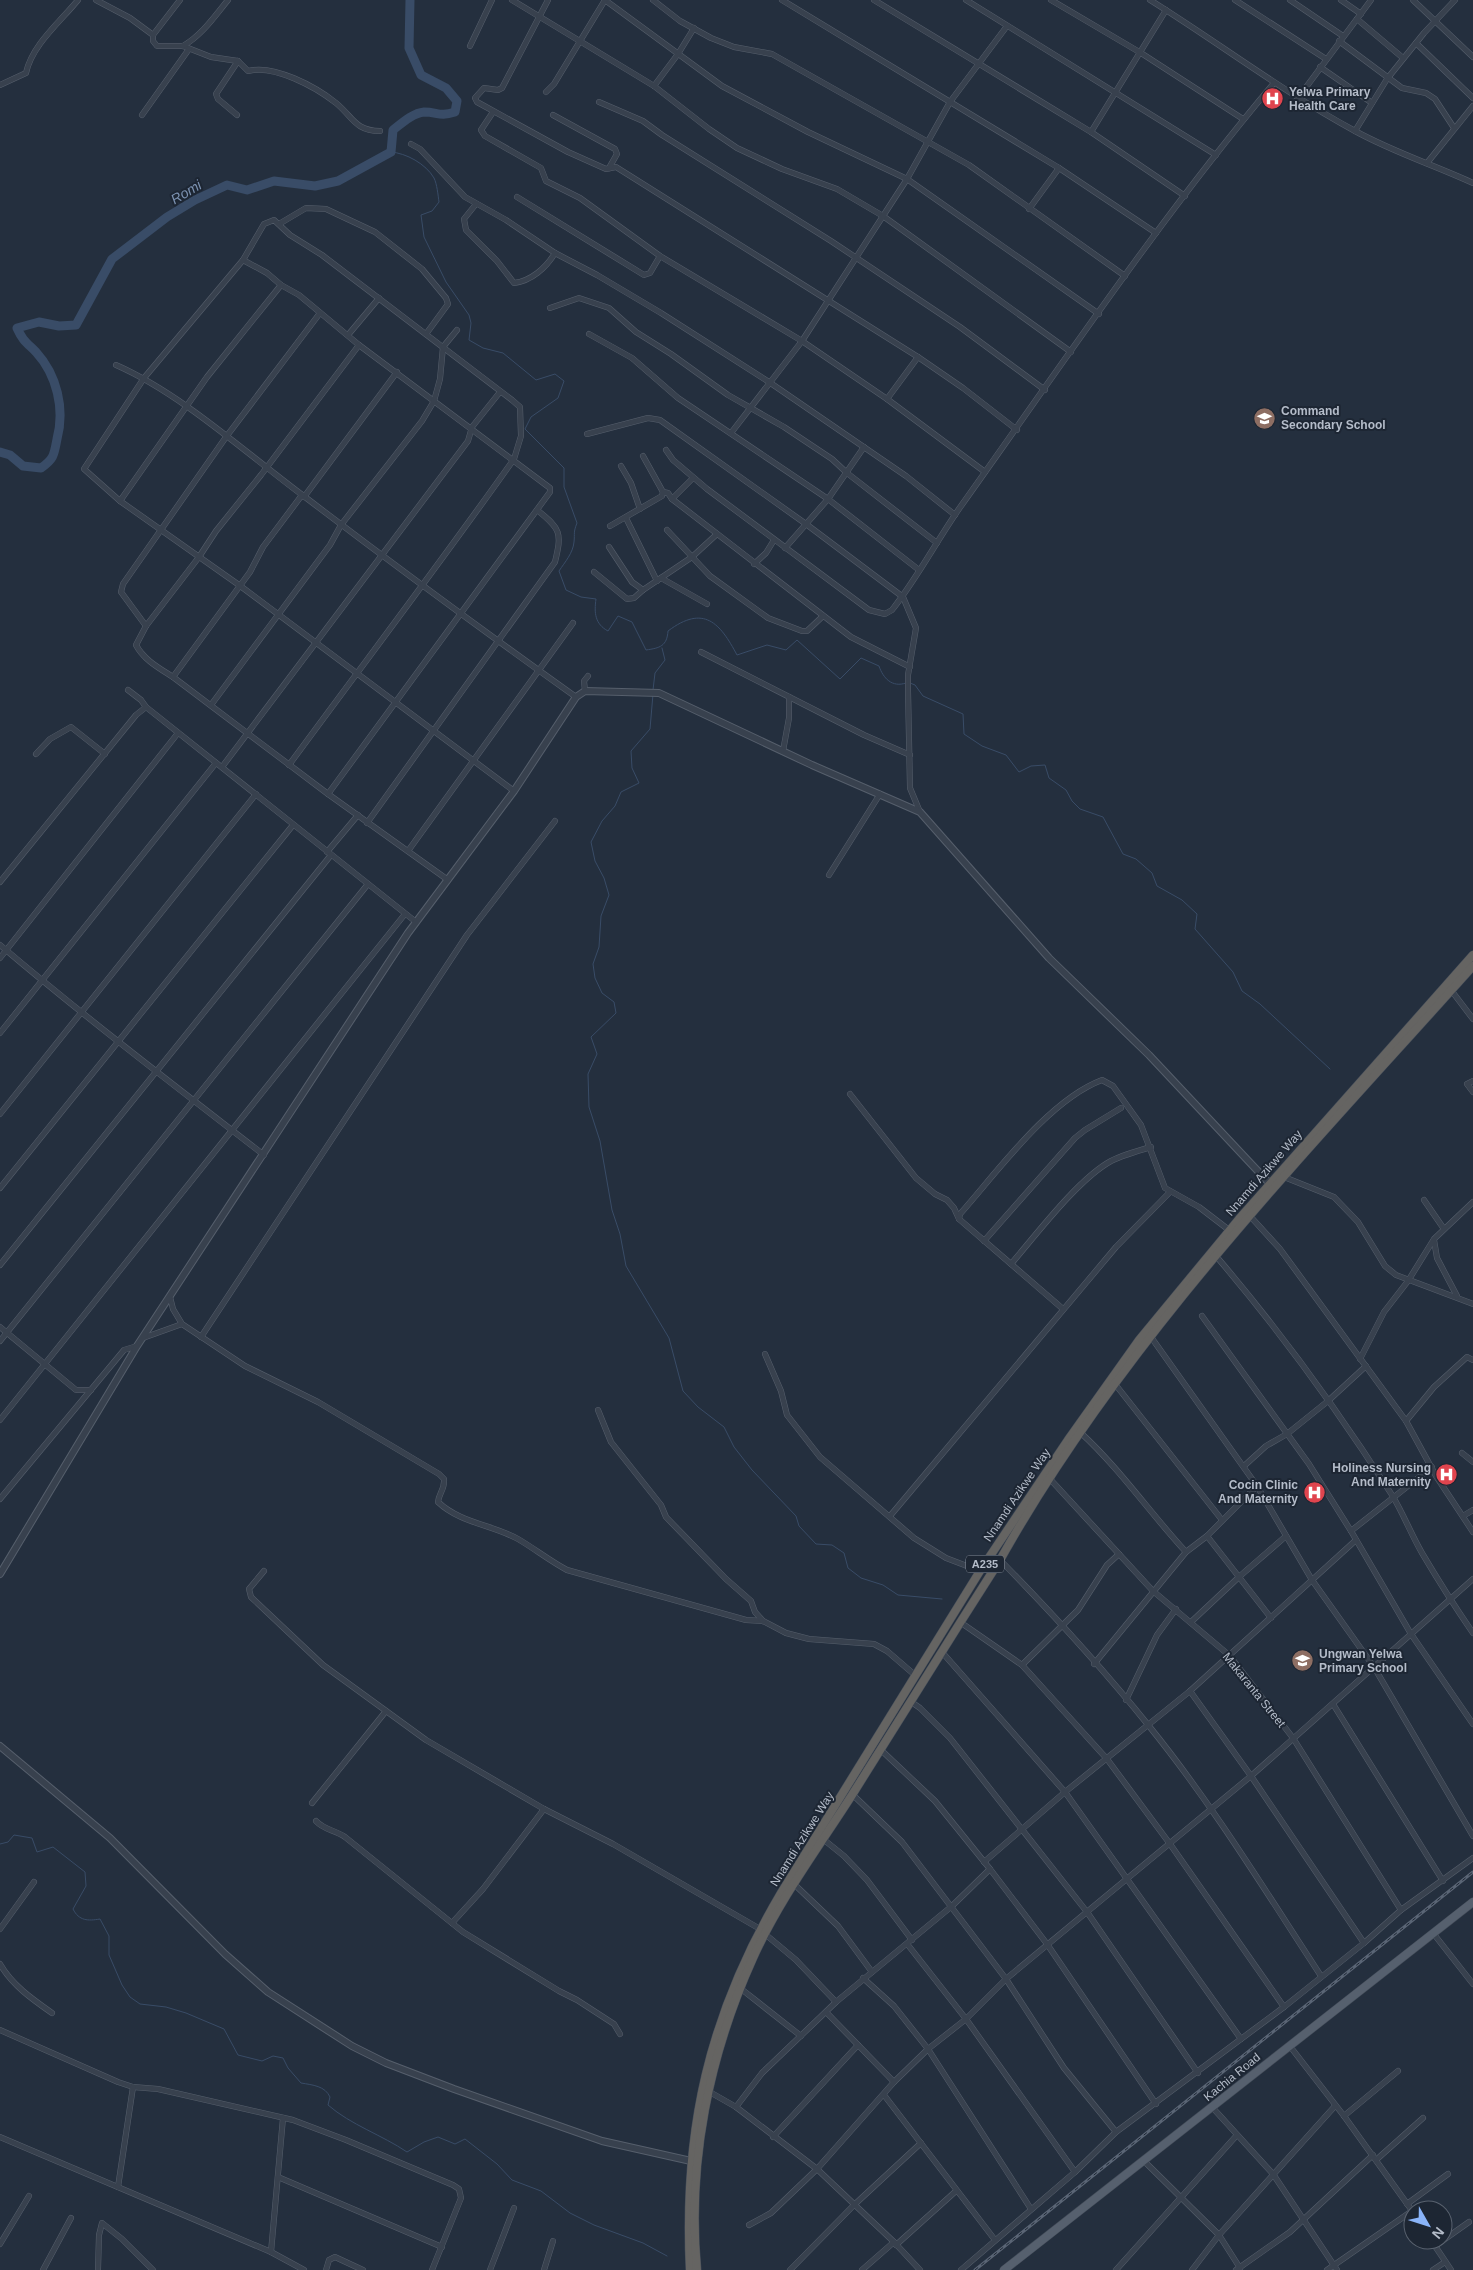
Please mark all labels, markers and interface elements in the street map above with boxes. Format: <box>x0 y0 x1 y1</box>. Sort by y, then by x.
place label: Yelwa Primary Health Care <box>1289 85 1371 113</box>
hospital icon: Yelwa Primary Health Care <box>1261 87 1285 111</box>
water label: Romi <box>168 176 205 207</box>
place label: Command Secondary School <box>1281 404 1386 432</box>
school or university icon: Command Secondary School <box>1253 406 1277 430</box>
street label: Nnamdi Azikwe Way <box>1223 1127 1305 1219</box>
street label: Nnamdi Azikwe Way <box>981 1446 1053 1544</box>
place label: Holiness Nursing And Maternity <box>1332 1461 1431 1489</box>
hospital icon: Holiness Nursing And Maternity <box>1435 1463 1459 1487</box>
place label: Cocin Clinic And Maternity <box>1218 1478 1298 1506</box>
hospital icon: Cocin Clinic And Maternity <box>1302 1480 1326 1504</box>
road number: A235 <box>966 1556 1004 1572</box>
place label: Ungwan Yelwa Primary School <box>1319 1647 1407 1675</box>
school or university icon: Ungwan Yelwa Primary School <box>1291 1649 1315 1673</box>
street label: Makaranta Street <box>1220 1650 1289 1731</box>
street label: Nnamdi Azikwe Way <box>767 1789 837 1889</box>
street label: Kachia Road <box>1201 2050 1263 2104</box>
north arrow <box>1403 2200 1453 2250</box>
text: N <box>1429 2224 1448 2242</box>

